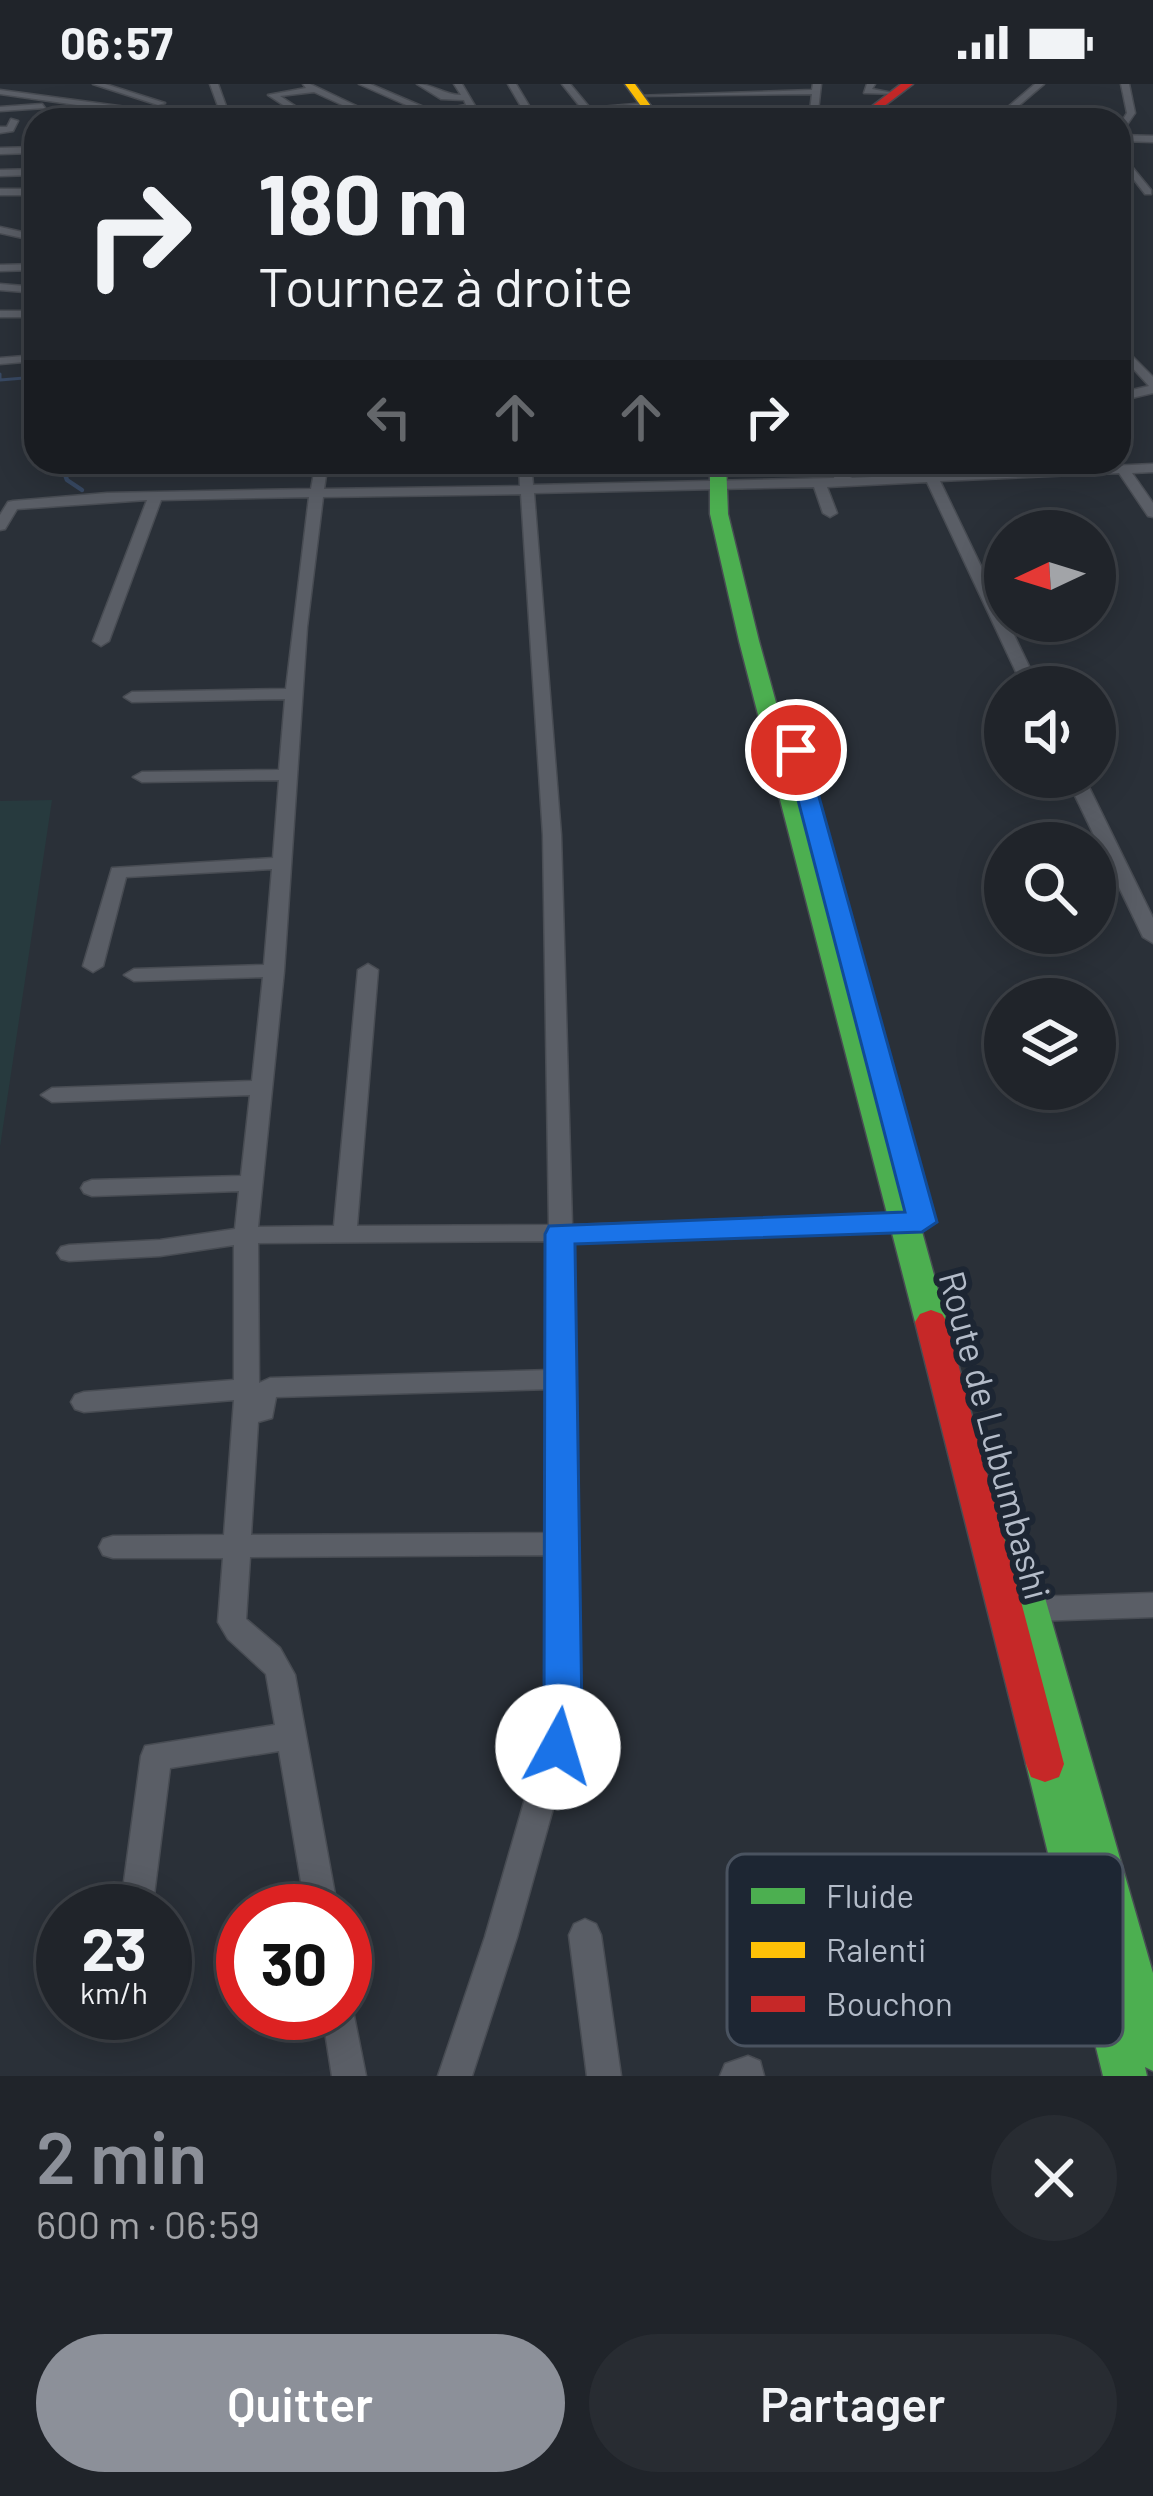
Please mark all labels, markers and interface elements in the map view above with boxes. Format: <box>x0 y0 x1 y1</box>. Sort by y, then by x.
text: 06:57 <box>60 15 173 69</box>
text: 180 m <box>258 151 468 252</box>
icon: right <box>60 156 216 312</box>
text: Tournez à droite <box>258 253 633 318</box>
icon: left <box>356 384 422 450</box>
icon: ahead <box>482 384 548 450</box>
icon: ahead <box>608 384 674 450</box>
icon: right <box>734 384 800 450</box>
north arrow <box>984 510 1116 642</box>
map controls <box>984 510 1116 1110</box>
button: sound <box>984 666 1116 798</box>
pin <box>745 699 847 801</box>
icon: arrive <box>763 717 829 783</box>
button: search <box>984 822 1116 954</box>
button: layers <box>984 978 1116 1110</box>
street label: Route de Lubumbashi <box>931 1266 1061 1604</box>
position arrow <box>495 1684 621 1810</box>
legend <box>727 1854 1123 2046</box>
text: Fluide <box>826 1875 914 1915</box>
speed limit sign: 30 <box>216 1884 372 2040</box>
text: 23 <box>81 1911 147 1983</box>
text: Ralenti <box>826 1929 926 1969</box>
text: km/h <box>80 1974 148 2010</box>
text: Bouchon <box>826 1983 953 2023</box>
text: 2 min <box>36 2112 207 2198</box>
button: close <box>991 2115 1117 2241</box>
text: 600 m · 06:59 <box>36 2200 260 2247</box>
button: Quitter <box>36 2334 565 2472</box>
button: Partager <box>589 2334 1117 2472</box>

